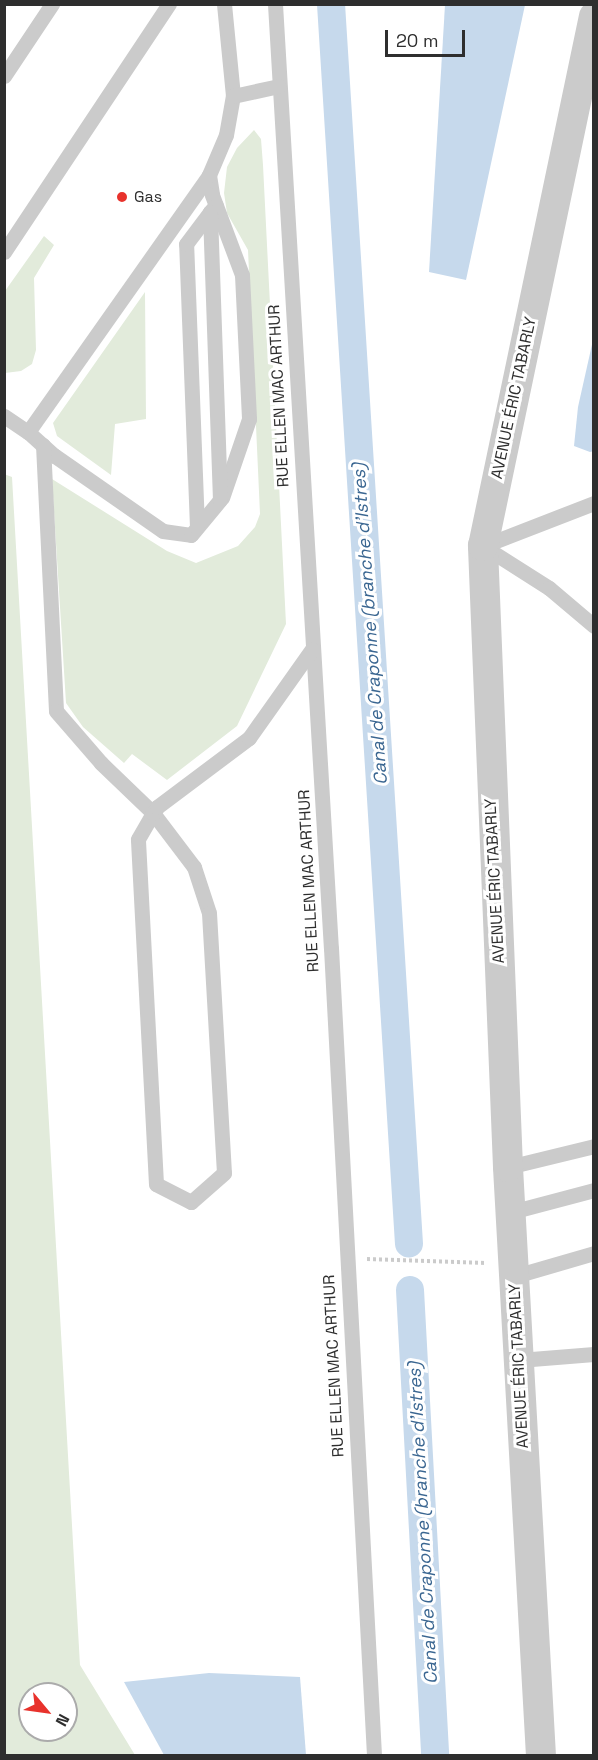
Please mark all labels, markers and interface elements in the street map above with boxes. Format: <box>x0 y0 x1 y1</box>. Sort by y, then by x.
scale bar <box>388 18 468 56</box>
text: 20 m <box>396 29 439 52</box>
place label: Gas <box>134 187 162 207</box>
marker: Gas <box>115 190 129 204</box>
street label: RUE ELLEN MAC ARTHUR <box>265 304 293 488</box>
street label: AVENUE ÉRIC TABARLY <box>487 315 541 481</box>
water label: Canal de Craponne (branche d'Istres) <box>348 462 392 786</box>
street label: RUE ELLEN MAC ARTHUR <box>295 789 323 973</box>
street label: AVENUE ÉRIC TABARLY <box>481 798 509 964</box>
street label: RUE ELLEN MAC ARTHUR <box>320 1274 348 1458</box>
street label: AVENUE ÉRIC TABARLY <box>505 1283 533 1449</box>
water label: Canal de Craponne (branche d'Istres) <box>404 1361 442 1685</box>
north arrow <box>18 1682 78 1742</box>
text: N <box>51 1710 74 1730</box>

